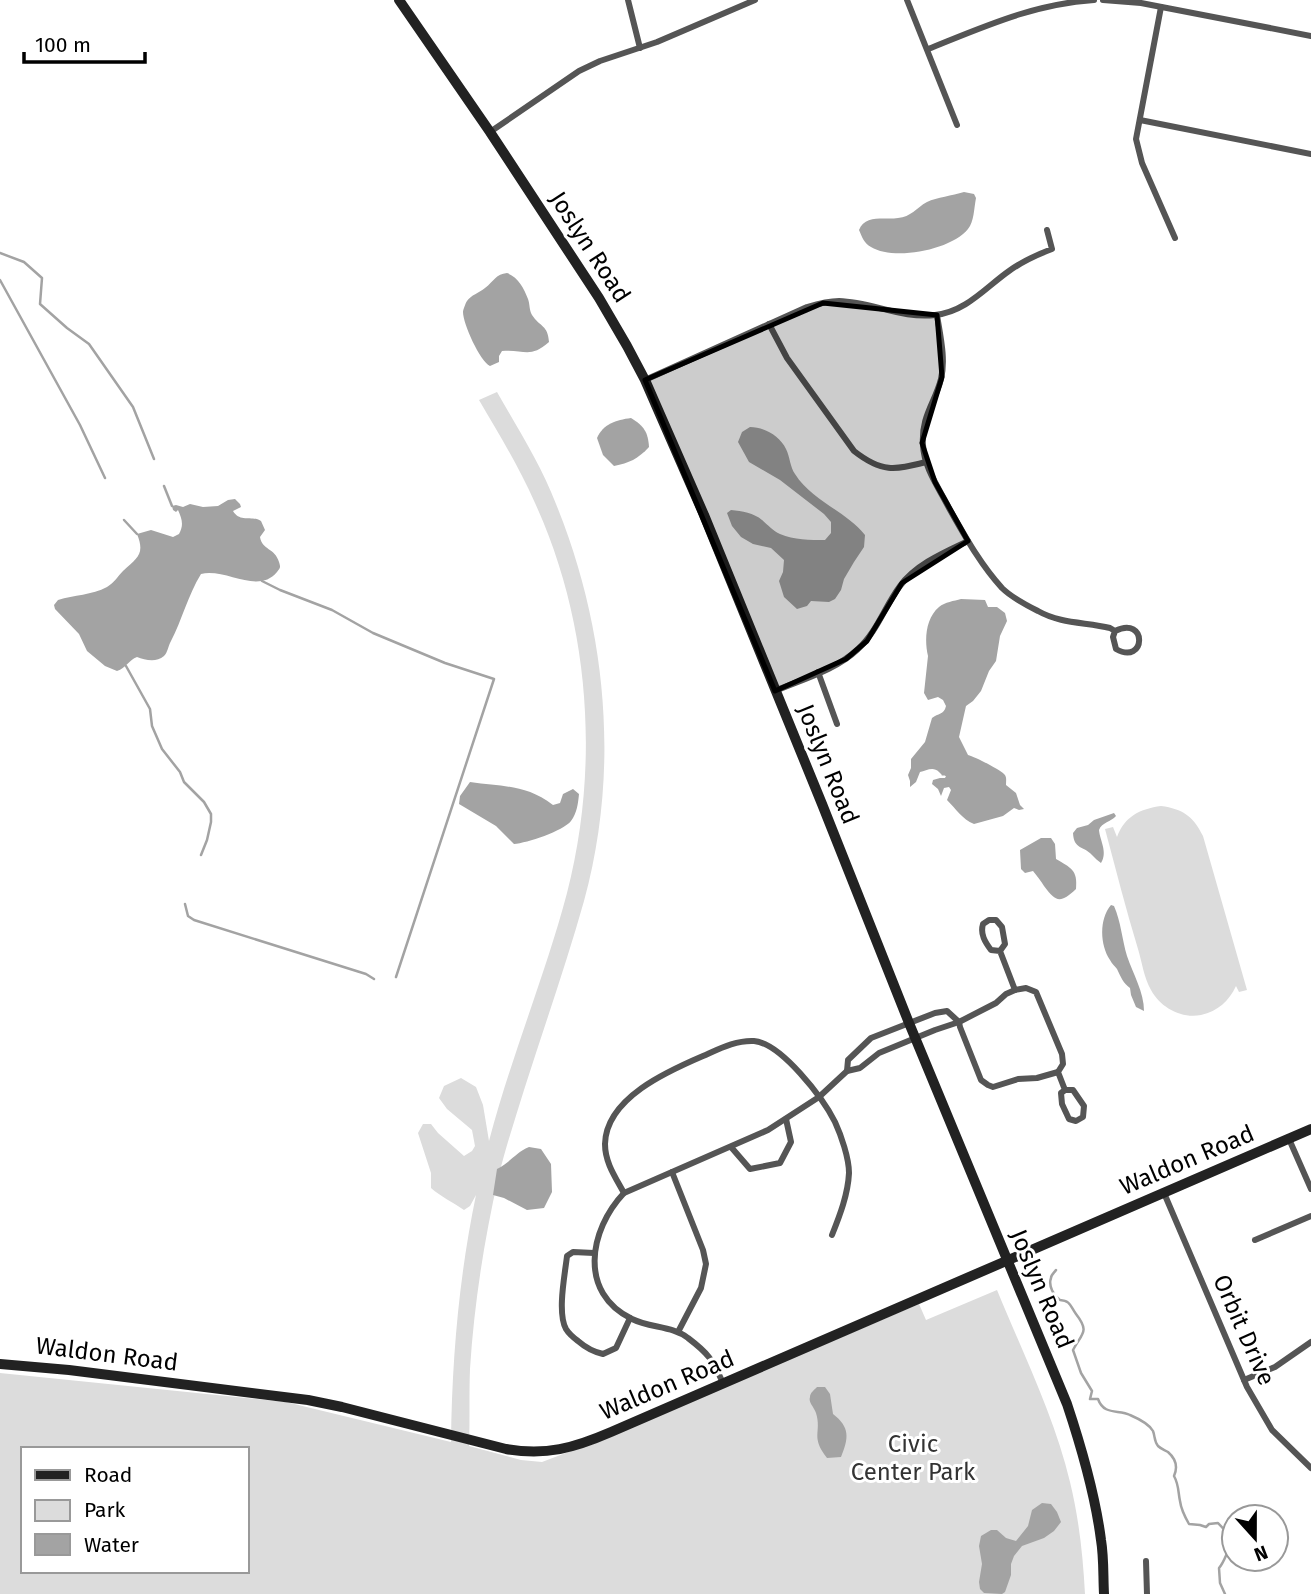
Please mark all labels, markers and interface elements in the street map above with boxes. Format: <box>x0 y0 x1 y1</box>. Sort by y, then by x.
scale bar <box>24 21 145 65</box>
text: 100 m <box>35 32 91 58</box>
street label: Joslyn Road <box>544 186 636 308</box>
street label: Joslyn Road <box>791 700 865 828</box>
street label: Waldon Road <box>1116 1119 1258 1201</box>
street label: Joslyn Road <box>1004 1225 1080 1353</box>
street label: Orbit Drive <box>1207 1270 1281 1390</box>
street label: Waldon Road <box>34 1331 180 1377</box>
street label: Waldon Road <box>596 1344 738 1426</box>
park label: Civic Center Park <box>851 1430 976 1486</box>
legend <box>21 1447 248 1573</box>
text: Road <box>84 1462 132 1488</box>
text: Park <box>84 1497 126 1523</box>
north arrow <box>1220 1503 1290 1573</box>
text: Water <box>84 1532 139 1558</box>
text: N <box>1251 1540 1271 1566</box>

